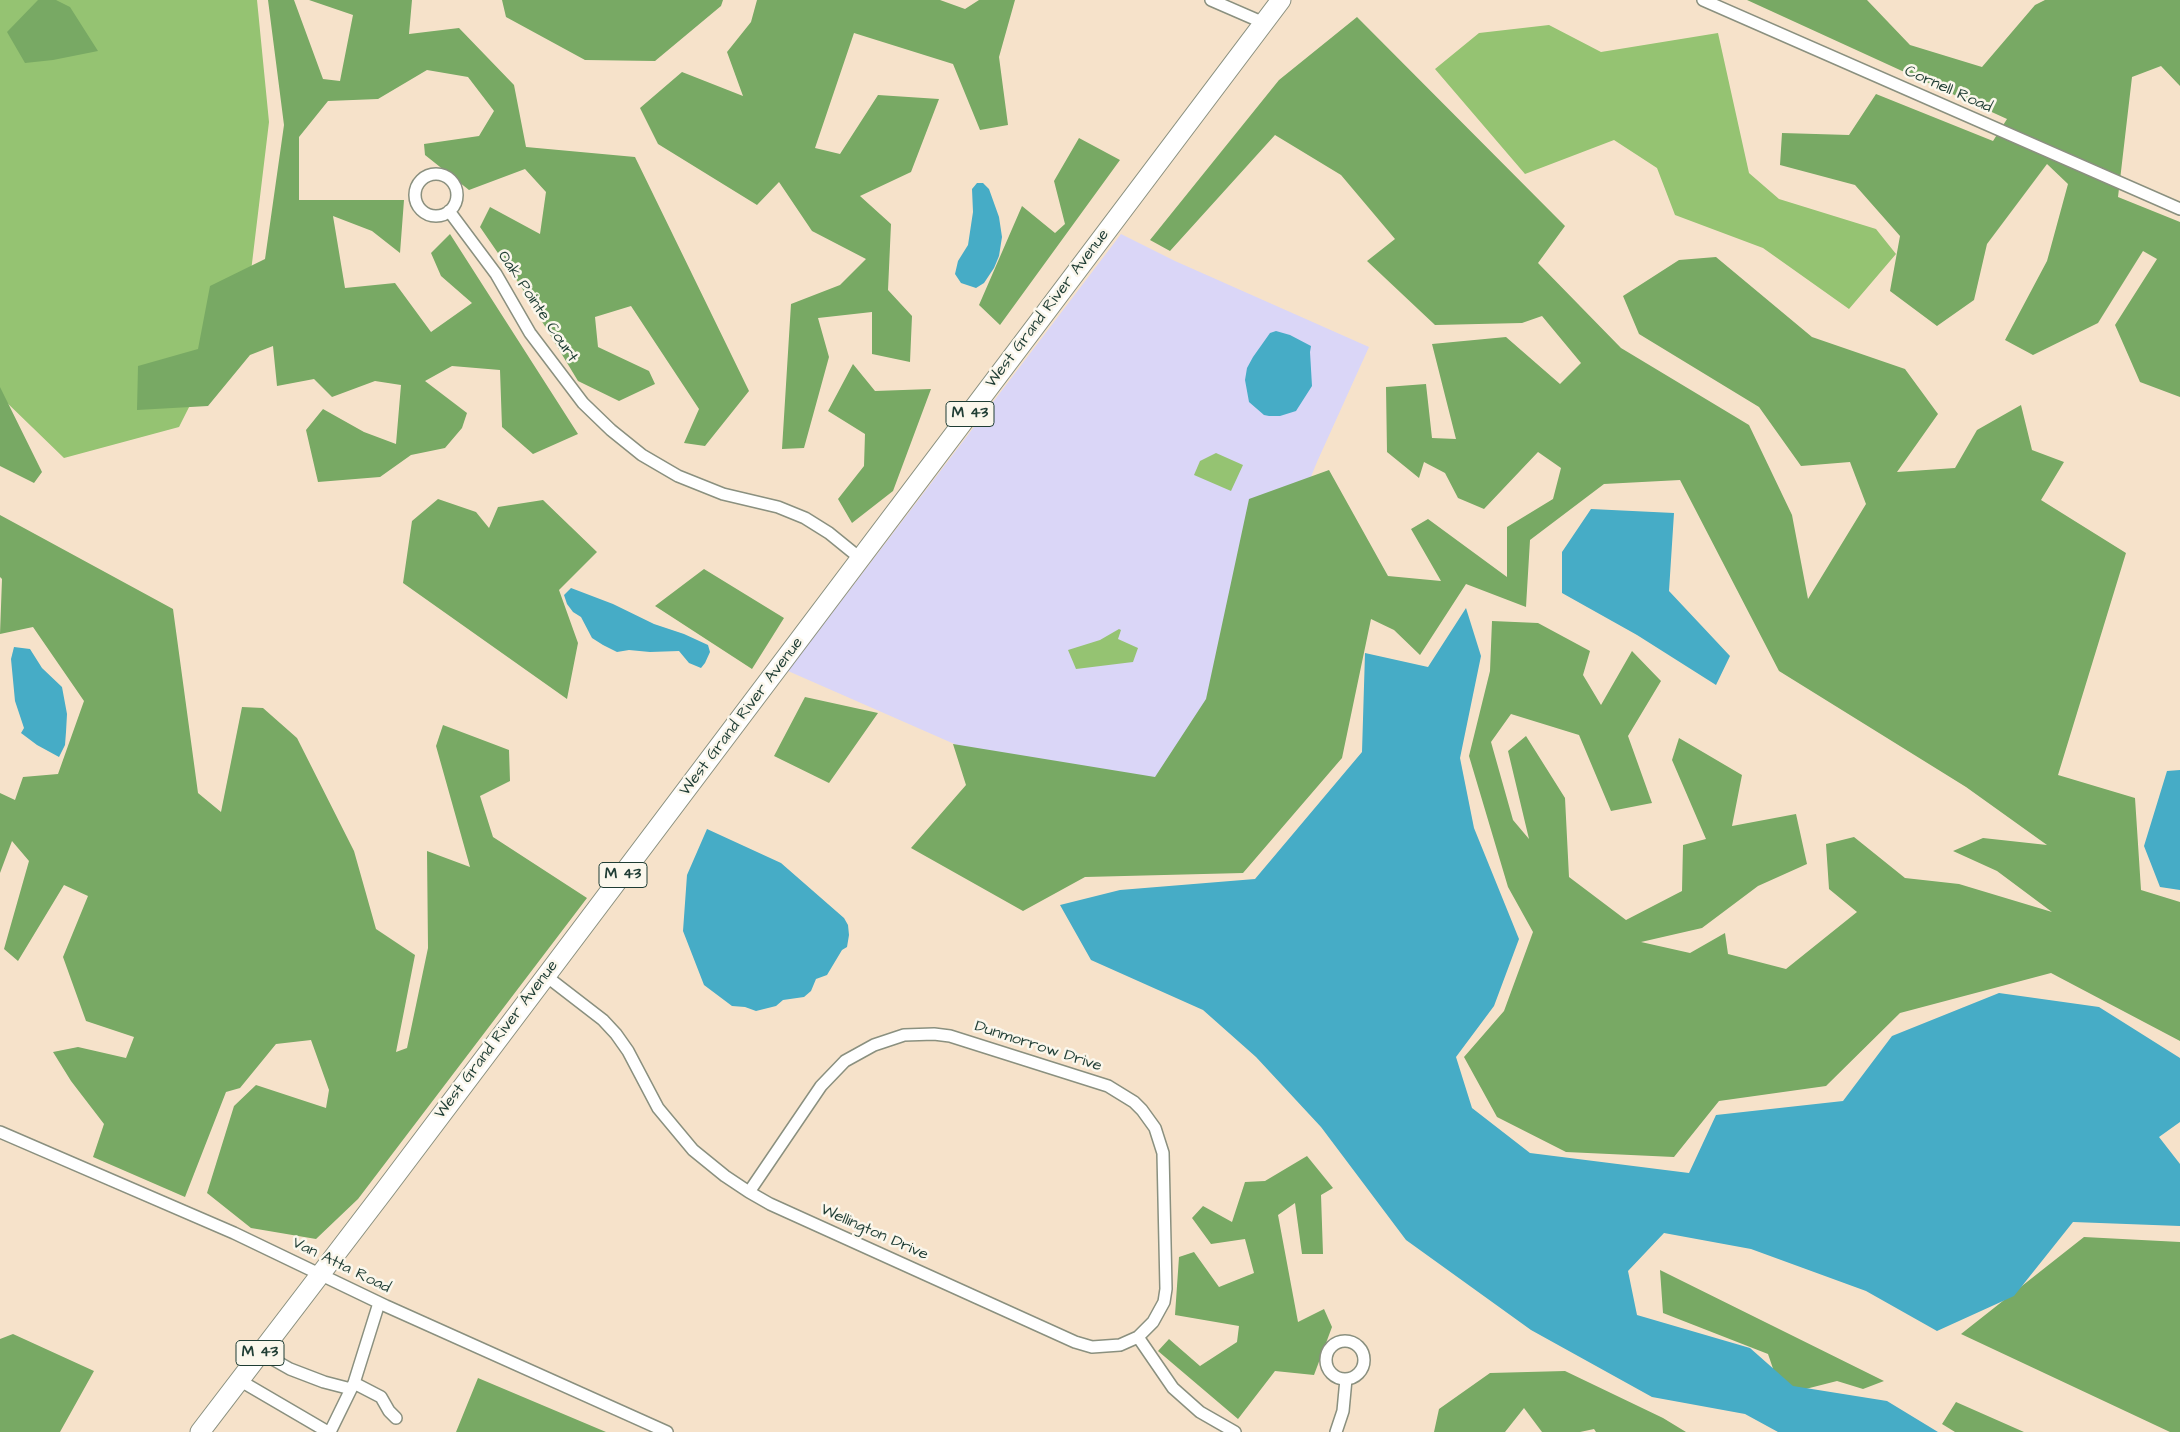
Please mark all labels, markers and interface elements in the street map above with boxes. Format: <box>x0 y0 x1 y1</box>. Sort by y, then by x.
street label: Cornell Road <box>1901 62 1995 118</box>
street label: West Grand River Avenue <box>982 226 1114 392</box>
street label: Oak Pointe Court <box>493 248 581 366</box>
road number: M 43 <box>946 402 994 426</box>
street label: West Grand River Avenue <box>676 634 808 800</box>
road number: M 43 <box>599 862 647 888</box>
street label: West Grand River Avenue <box>431 957 563 1123</box>
street label: Dunmorrow Drive <box>972 1017 1104 1077</box>
street label: Wellington Drive <box>817 1201 931 1265</box>
street label: Van Atta Road <box>289 1234 393 1298</box>
road number: M 43 <box>236 1340 284 1366</box>

